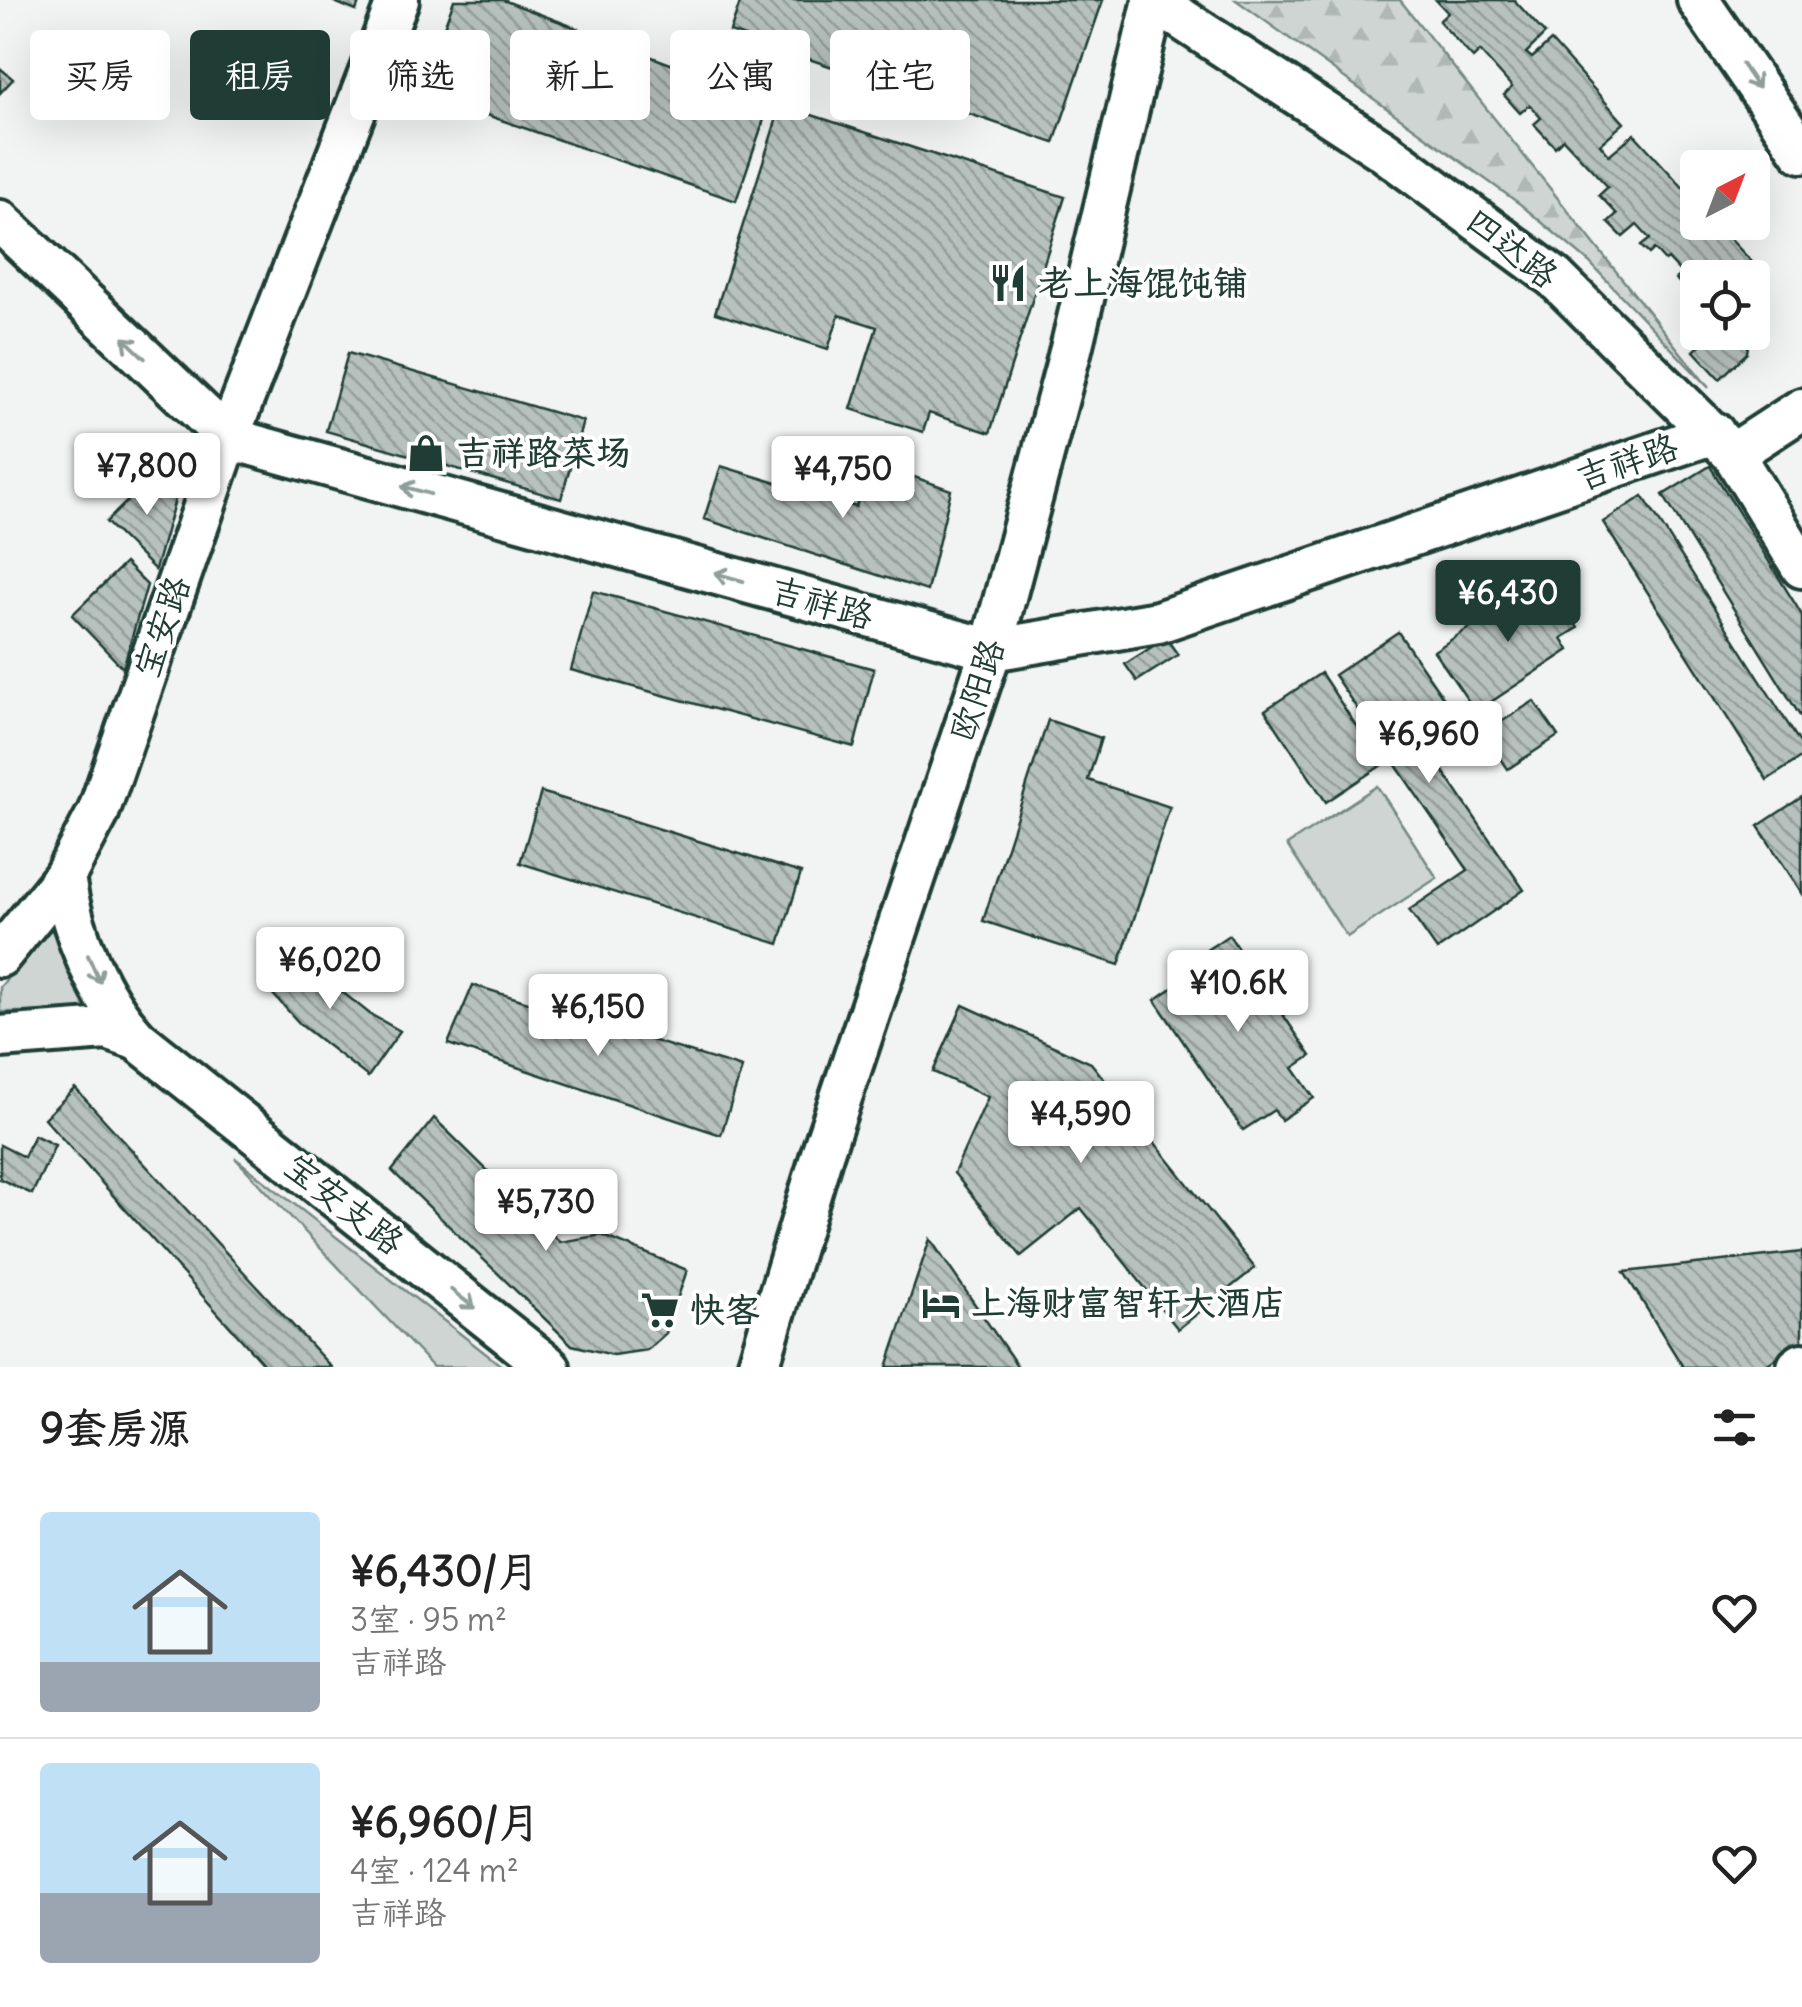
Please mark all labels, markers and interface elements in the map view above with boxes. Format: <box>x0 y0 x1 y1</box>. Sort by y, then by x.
chip: 买房 <box>30 30 170 120</box>
chip: 租房 <box>190 30 330 120</box>
chip: 筛选 <box>350 30 490 120</box>
chip: 新上 <box>510 30 650 120</box>
chip: 公寓 <box>670 30 810 120</box>
chip: 住宅 <box>830 30 970 120</box>
one-way arrow <box>1739 62 1760 90</box>
north arrow <box>1680 150 1770 240</box>
map controls <box>1680 150 1770 350</box>
street label: 四达路 <box>1458 198 1568 297</box>
place label: 老上海馄饨铺 <box>1038 260 1248 304</box>
button: locate <box>1680 260 1770 350</box>
restaurant icon: 老上海馄饨铺 <box>987 262 1029 304</box>
one-way arrow <box>122 336 146 360</box>
street label: 吉祥路 <box>1570 423 1683 499</box>
place label: 吉祥路菜场 <box>456 430 631 474</box>
shop icon: 吉祥路菜场 <box>405 432 447 474</box>
pin: ¥7,800 <box>66 433 228 518</box>
pin: ¥4,750 <box>762 436 924 521</box>
text: ¥7,800 <box>96 445 198 486</box>
text: ¥4,750 <box>793 448 893 489</box>
one-way arrow <box>401 479 432 498</box>
pin: ¥6,430 <box>1427 560 1589 645</box>
street label: 吉祥路 <box>766 566 879 638</box>
one-way arrow <box>714 567 745 585</box>
street label: 宝安路 <box>123 570 199 683</box>
text: ¥6,430 <box>1457 572 1559 613</box>
street label: 欧阳路 <box>939 633 1013 746</box>
pin: ¥6,960 <box>1348 701 1510 786</box>
text: ¥6,960 <box>1378 713 1480 754</box>
pin: ¥6,020 <box>249 927 411 1012</box>
text: ¥6,020 <box>278 939 382 980</box>
pin: ¥10.6K <box>1157 950 1319 1035</box>
one-way arrow <box>86 953 104 984</box>
text: ¥10.6K <box>1189 962 1287 1003</box>
pin: ¥6,150 <box>517 974 679 1059</box>
text: ¥6,150 <box>551 986 645 1027</box>
pin: ¥4,590 <box>1000 1081 1162 1166</box>
text: ¥4,590 <box>1030 1093 1132 1134</box>
street label: 宝安支路 <box>276 1143 413 1264</box>
pin: ¥5,730 <box>465 1169 627 1254</box>
text: ¥5,730 <box>497 1181 595 1222</box>
place label: 上海财富智轩大酒店 <box>971 1280 1286 1324</box>
hotel icon: 上海财富智轩大酒店 <box>920 1282 962 1324</box>
place label: 快客 <box>690 1287 760 1331</box>
one-way arrow <box>449 1288 476 1309</box>
supermarket icon: 快客 <box>639 1289 681 1331</box>
icon: filters <box>1707 1400 1762 1455</box>
text: 9套房源 <box>40 1402 190 1454</box>
text: ¥6,430/月 <box>350 1545 539 1597</box>
icon: home <box>120 1552 240 1672</box>
icon: heart <box>1707 1585 1762 1640</box>
text: 3室 · 95 m² <box>350 1599 507 1640</box>
text: 吉祥路 <box>350 1641 446 1682</box>
text: ¥6,960/月 <box>350 1796 540 1848</box>
icon: home <box>120 1803 240 1923</box>
icon: heart <box>1707 1836 1762 1891</box>
text: 4室 · 124 m² <box>350 1850 519 1891</box>
text: 吉祥路 <box>350 1892 446 1933</box>

